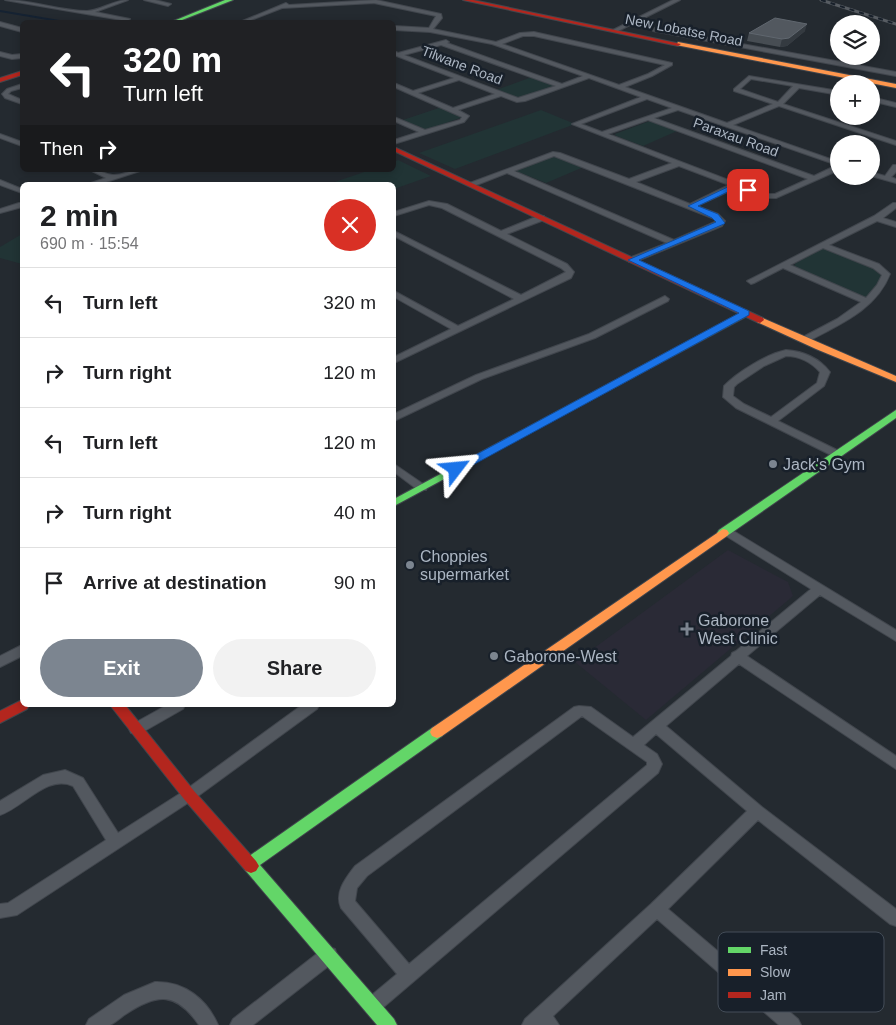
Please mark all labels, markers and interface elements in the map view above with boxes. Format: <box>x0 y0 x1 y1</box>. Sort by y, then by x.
street label: New Lobatse Road <box>624 11 744 49</box>
map controls <box>830 15 880 185</box>
button: layers <box>830 15 880 65</box>
icon: left <box>40 40 105 105</box>
text: 320 m <box>123 40 222 79</box>
street label: Tilwane Road <box>419 42 505 88</box>
button: + <box>830 75 880 125</box>
text: Turn left <box>123 81 203 106</box>
street label: Paraxau Road <box>691 114 781 160</box>
icon: right <box>93 135 121 163</box>
button: − <box>830 135 880 185</box>
text: Then <box>40 138 83 159</box>
pin <box>727 169 769 211</box>
icon: arrive <box>734 176 762 204</box>
text: 2 min <box>40 199 118 232</box>
button: close <box>324 199 376 251</box>
text: 690 m · 15:54 <box>40 235 139 252</box>
icon: left <box>40 289 68 317</box>
text: Turn left <box>83 292 158 313</box>
text: 320 m <box>323 292 376 313</box>
icon: right <box>40 359 68 387</box>
text: Turn right <box>83 362 171 383</box>
text: 120 m <box>323 362 376 383</box>
icon: left <box>40 429 68 457</box>
text: Turn left <box>83 432 158 453</box>
text: 120 m <box>323 432 376 453</box>
position arrow <box>429 442 481 494</box>
place label: Jack's Gym <box>783 456 865 473</box>
marker: Jack's Gym <box>767 458 779 470</box>
icon: right <box>40 499 68 527</box>
text: Turn right <box>83 502 171 523</box>
text: 40 m <box>334 502 376 523</box>
place label: Choppies supermarket <box>420 548 509 583</box>
marker: Choppies supermarket <box>404 559 416 571</box>
icon: arrive <box>40 569 68 597</box>
text: Arrive at destination <box>83 572 267 593</box>
text: 90 m <box>334 572 376 593</box>
place label: Gaborone West Clinic <box>698 612 778 647</box>
marker: Gaborone West Clinic <box>680 622 694 636</box>
button: Exit <box>40 639 203 697</box>
button: Share <box>213 639 376 697</box>
place label: Gaborone-West <box>504 648 617 665</box>
marker: Gaborone-West <box>488 650 500 662</box>
legend <box>718 932 884 1012</box>
text: Fast <box>760 942 787 958</box>
text: Slow <box>760 964 791 980</box>
text: Jam <box>760 987 786 1003</box>

